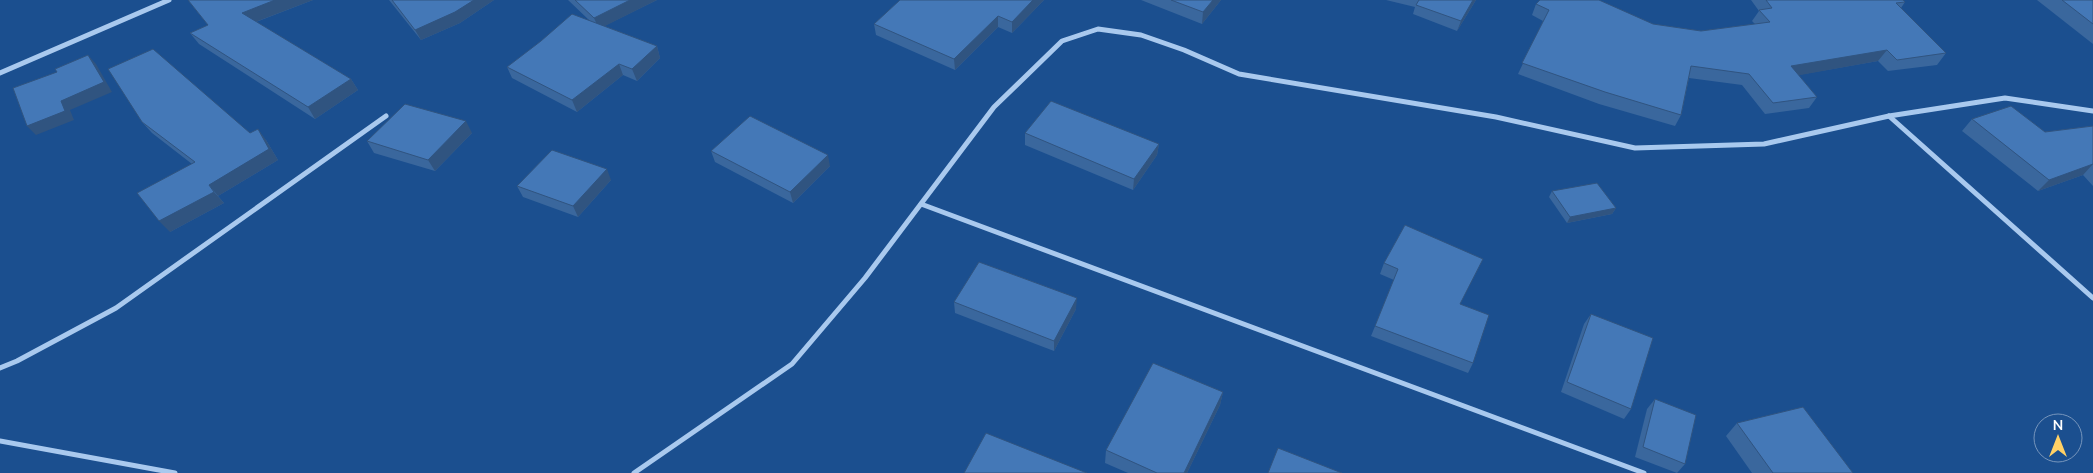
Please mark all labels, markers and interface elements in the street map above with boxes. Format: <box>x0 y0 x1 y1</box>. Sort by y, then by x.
north arrow <box>2033 413 2083 463</box>
text: N <box>2053 416 2063 435</box>

